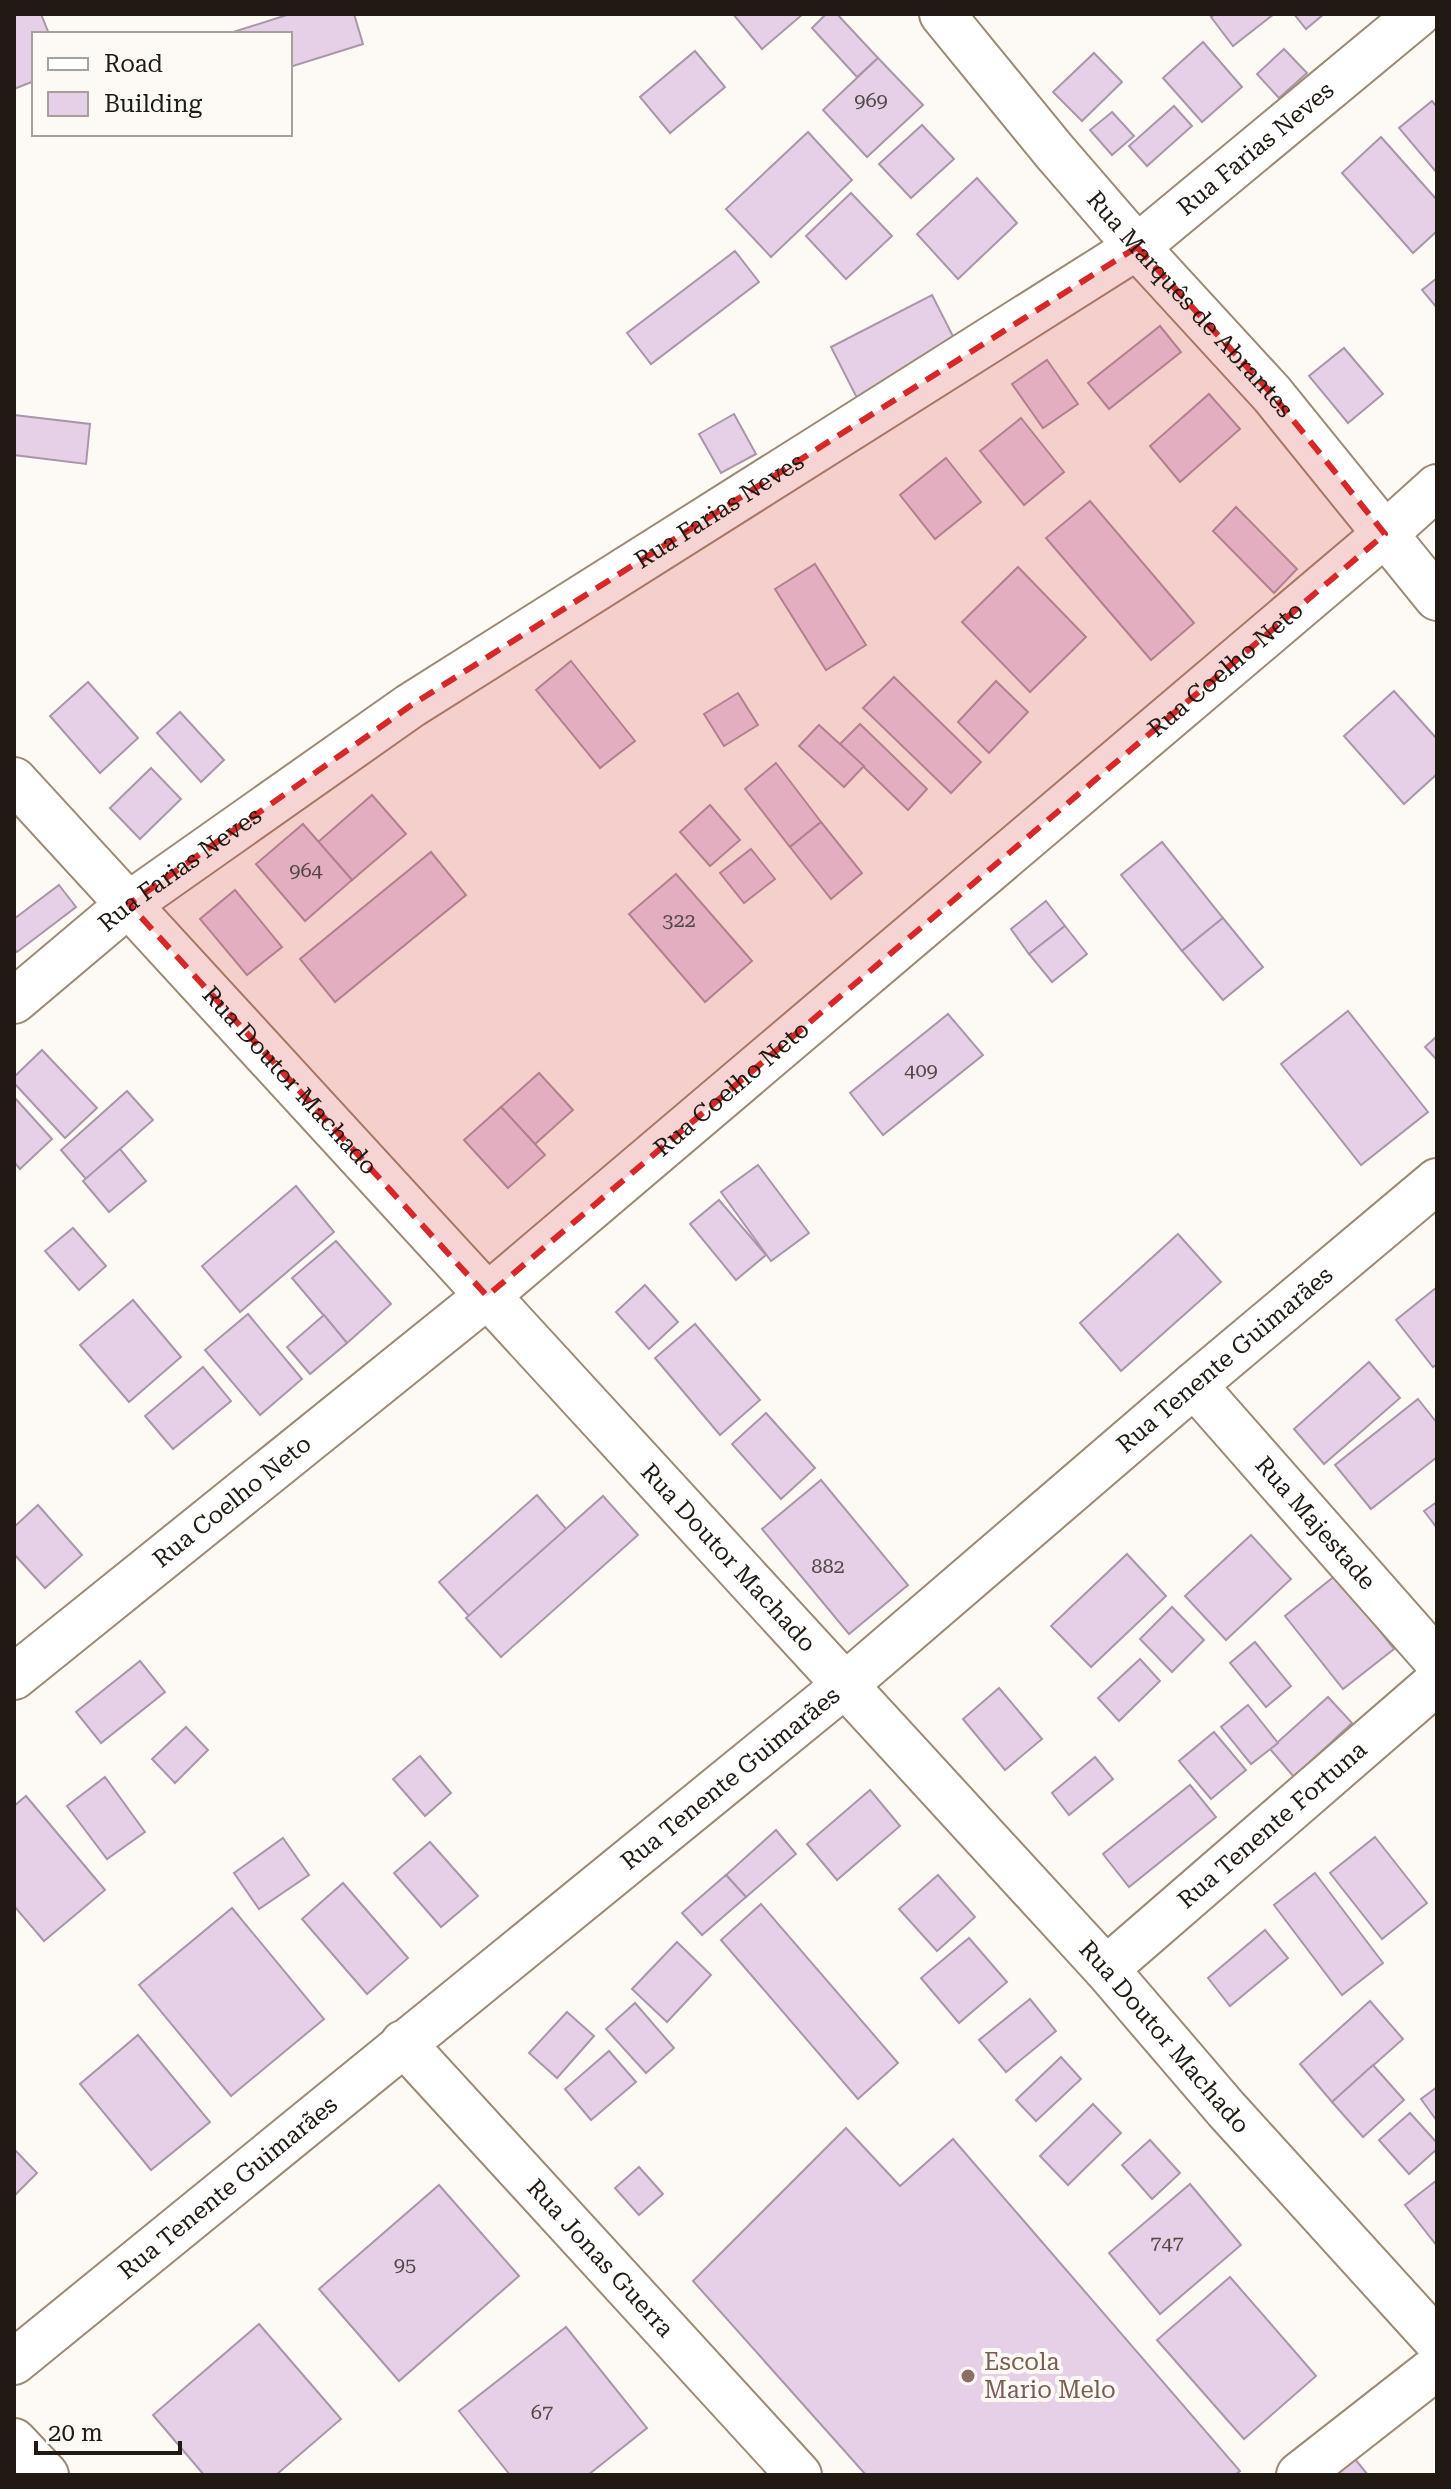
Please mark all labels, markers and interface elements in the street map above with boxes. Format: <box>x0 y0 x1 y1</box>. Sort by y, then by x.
legend <box>32 32 292 136</box>
text: Road <box>104 50 163 78</box>
street label: Rua Farias Neves <box>1172 76 1339 222</box>
house number: 969 <box>854 88 888 112</box>
text: Building <box>104 90 202 118</box>
street label: Rua Marquês de Abrantes <box>1081 185 1299 423</box>
street label: Rua Farias Neves <box>630 447 809 574</box>
street label: Rua Coelho Neto <box>1142 596 1309 743</box>
street label: Rua Farias Neves <box>93 801 267 938</box>
house number: 964 <box>289 858 324 882</box>
house number: 322 <box>662 908 696 932</box>
street label: Rua Doutor Machado <box>197 981 383 1180</box>
street label: Rua Coelho Neto <box>648 1015 815 1162</box>
house number: 409 <box>904 1058 938 1082</box>
street label: Rua Tenente Guimarães <box>1111 1261 1338 1459</box>
street label: Rua Coelho Neto <box>147 1429 317 1573</box>
street label: Rua Majestade <box>1250 1451 1382 1595</box>
street label: Rua Doutor Machado <box>635 1458 822 1658</box>
house number: 882 <box>811 1554 845 1578</box>
street label: Rua Tenente Guimarães <box>615 1681 845 1876</box>
street label: Rua Tenente Fortuna <box>1172 1735 1372 1914</box>
street label: Rua Doutor Machado <box>1073 1935 1255 2139</box>
street label: Rua Tenente Guimarães <box>113 2090 343 2285</box>
street label: Rua Jonas Guerra <box>521 2174 680 2343</box>
house number: 747 <box>1150 2231 1184 2255</box>
house number: 95 <box>394 2252 416 2276</box>
place label: Escola Mario Melo <box>984 2348 1116 2404</box>
marker: Escola Mario Melo <box>959 2367 977 2385</box>
house number: 67 <box>531 2400 553 2424</box>
scale bar <box>36 2405 180 2455</box>
text: 20 m <box>48 2419 103 2447</box>

